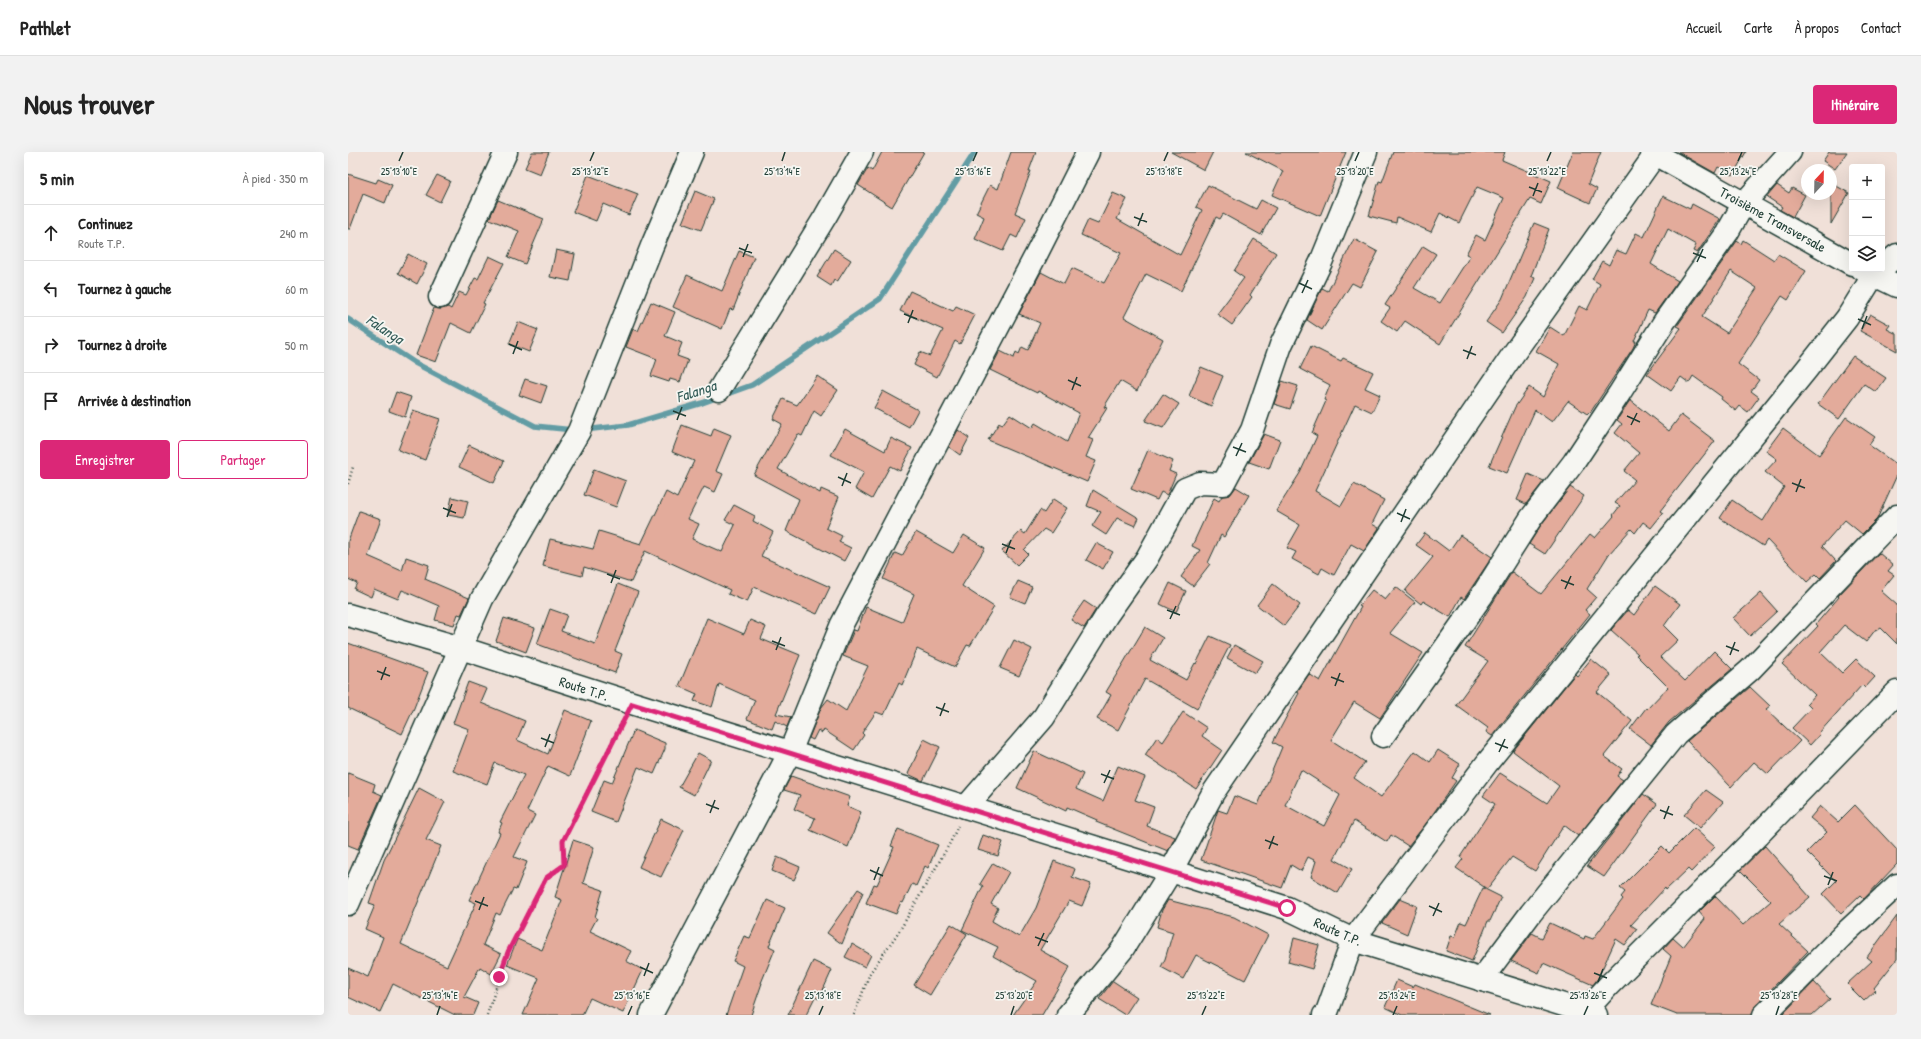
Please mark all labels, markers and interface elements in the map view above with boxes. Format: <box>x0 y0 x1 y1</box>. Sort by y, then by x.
text: Pathlet <box>20 15 70 41</box>
text: Accueil <box>1686 18 1722 37</box>
text: Carte <box>1744 18 1773 37</box>
text: À propos <box>1795 18 1839 37</box>
text: Contact <box>1861 18 1901 37</box>
text: Nous trouver <box>24 85 155 123</box>
button: Itinéraire <box>1813 85 1897 124</box>
north arrow <box>1801 164 1837 200</box>
map controls <box>1849 164 1885 272</box>
button: + <box>1849 164 1885 200</box>
text: 25°13'10"E <box>381 165 418 178</box>
text: 25°13'12"E <box>572 165 609 178</box>
text: 25°13'14"E <box>764 165 800 178</box>
text: 25°13'16"E <box>955 165 992 178</box>
text: 25°13'18"E <box>1146 165 1183 178</box>
text: 25°13'20"E <box>1336 165 1374 178</box>
text: 25°13'22"E <box>1528 165 1566 178</box>
text: 25°13'24"E <box>1720 165 1757 178</box>
text: 5 min <box>40 167 74 190</box>
text: À pied · 350 m <box>242 169 308 187</box>
street label: Troisième Transversale <box>1716 182 1830 256</box>
button: − <box>1849 200 1885 236</box>
text: Continuez <box>78 213 133 234</box>
icon: ahead <box>40 222 62 244</box>
text: 240 m <box>279 224 308 242</box>
text: Route T.P. <box>78 234 125 252</box>
button: layers <box>1849 236 1885 272</box>
icon: left <box>40 278 62 300</box>
text: Tournez à gauche <box>78 278 171 299</box>
text: 60 m <box>285 280 308 298</box>
water label: Falanga <box>362 309 410 350</box>
icon: right <box>40 334 62 356</box>
text: Tournez à droite <box>78 334 167 355</box>
text: 50 m <box>285 336 308 354</box>
water label: Falanga <box>673 374 721 407</box>
icon: arrive <box>40 390 62 412</box>
text: Arrivée à destination <box>78 390 191 411</box>
button: Enregistrer <box>40 440 170 479</box>
button: Partager <box>178 440 308 479</box>
street label: Route T.P. <box>557 671 611 705</box>
route start <box>1278 899 1296 917</box>
street label: Route T.P. <box>1311 912 1365 950</box>
route end <box>490 968 508 986</box>
text: 25°13'14"E <box>422 989 458 1002</box>
text: 25°13'16"E <box>614 989 651 1002</box>
text: 25°13'18"E <box>805 989 842 1002</box>
text: 25°13'20"E <box>995 989 1033 1002</box>
text: 25°13'22"E <box>1187 989 1225 1002</box>
text: 25°13'24"E <box>1379 989 1416 1002</box>
text: 25°13'26"E <box>1569 989 1607 1002</box>
text: 25°13'28"E <box>1760 989 1798 1002</box>

